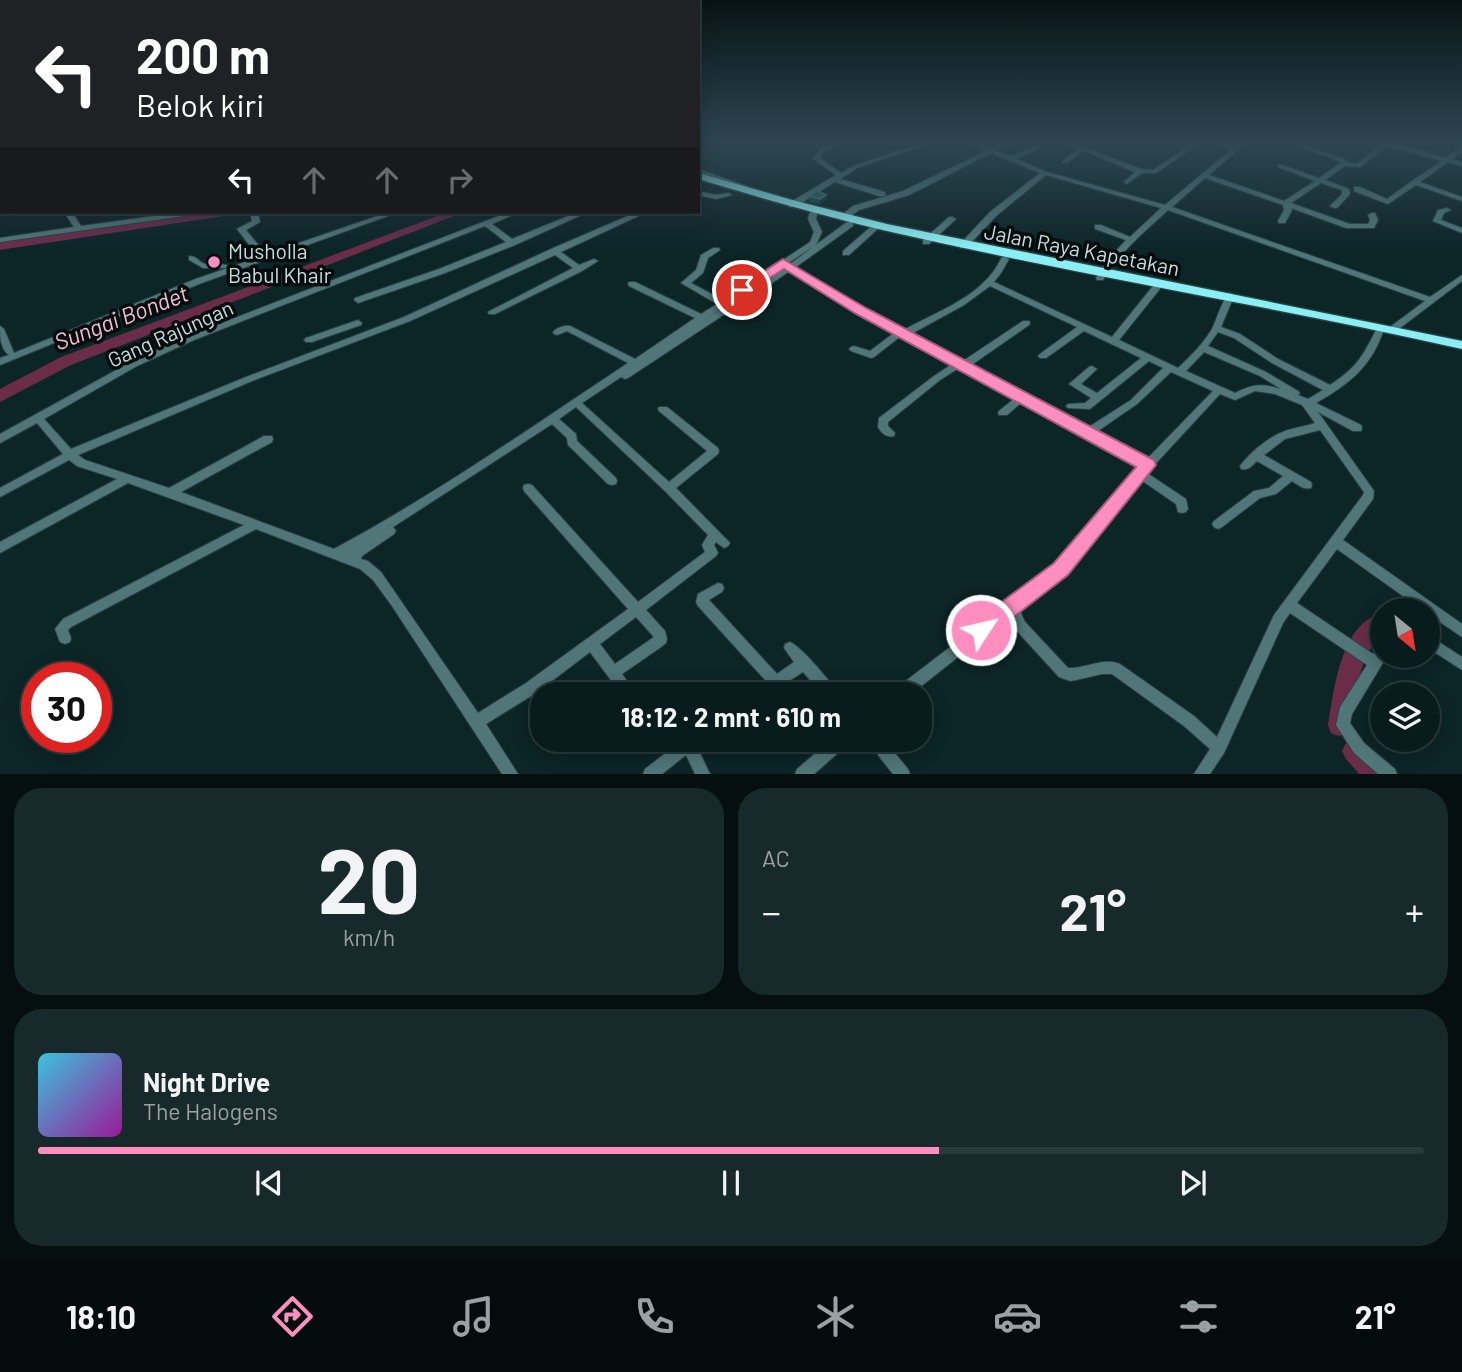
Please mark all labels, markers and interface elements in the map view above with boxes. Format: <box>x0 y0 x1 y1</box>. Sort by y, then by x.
text: 200 m <box>136 25 270 84</box>
icon: left <box>21 28 112 119</box>
text: Belok kiri <box>136 85 264 123</box>
icon: left <box>222 161 260 199</box>
icon: ahead <box>295 161 333 199</box>
icon: ahead <box>368 161 406 199</box>
icon: right <box>441 161 479 199</box>
street label: Jalan Raya Kapetakan <box>982 218 1182 280</box>
place label: Musholla Babul Khair <box>228 238 332 287</box>
marker: Musholla Babul Khair <box>206 254 222 270</box>
pin <box>712 260 772 320</box>
icon: arrive <box>723 271 761 309</box>
water label: Sungai Bondet <box>50 279 192 355</box>
street label: Gang Rajungan <box>103 294 237 372</box>
position arrow <box>944 593 1018 667</box>
north arrow <box>1370 598 1440 668</box>
map controls <box>1370 598 1440 752</box>
speed limit sign: 30 <box>21 662 112 753</box>
button: layers <box>1370 682 1440 752</box>
text: 18:12 · 2 mnt · 610 m <box>621 701 841 732</box>
text: 20 <box>318 823 420 932</box>
text: AC <box>762 844 790 872</box>
text: 21° <box>1060 879 1126 941</box>
text: − <box>762 888 781 934</box>
text: + <box>1405 888 1424 934</box>
text: km/h <box>343 923 395 951</box>
text: Night Drive <box>143 1066 270 1097</box>
text: The Halogens <box>143 1097 278 1125</box>
icon: previous <box>250 1164 288 1202</box>
icon: pause <box>712 1164 750 1202</box>
icon: next <box>1174 1164 1212 1202</box>
icon: directions <box>268 1292 317 1341</box>
icon: music <box>449 1292 498 1341</box>
icon: phone <box>630 1292 679 1341</box>
icon: climate <box>811 1292 860 1341</box>
icon: car <box>993 1292 1042 1341</box>
icon: filters <box>1174 1292 1223 1341</box>
text: 18:10 <box>66 1297 136 1335</box>
text: 21° <box>1355 1297 1396 1335</box>

